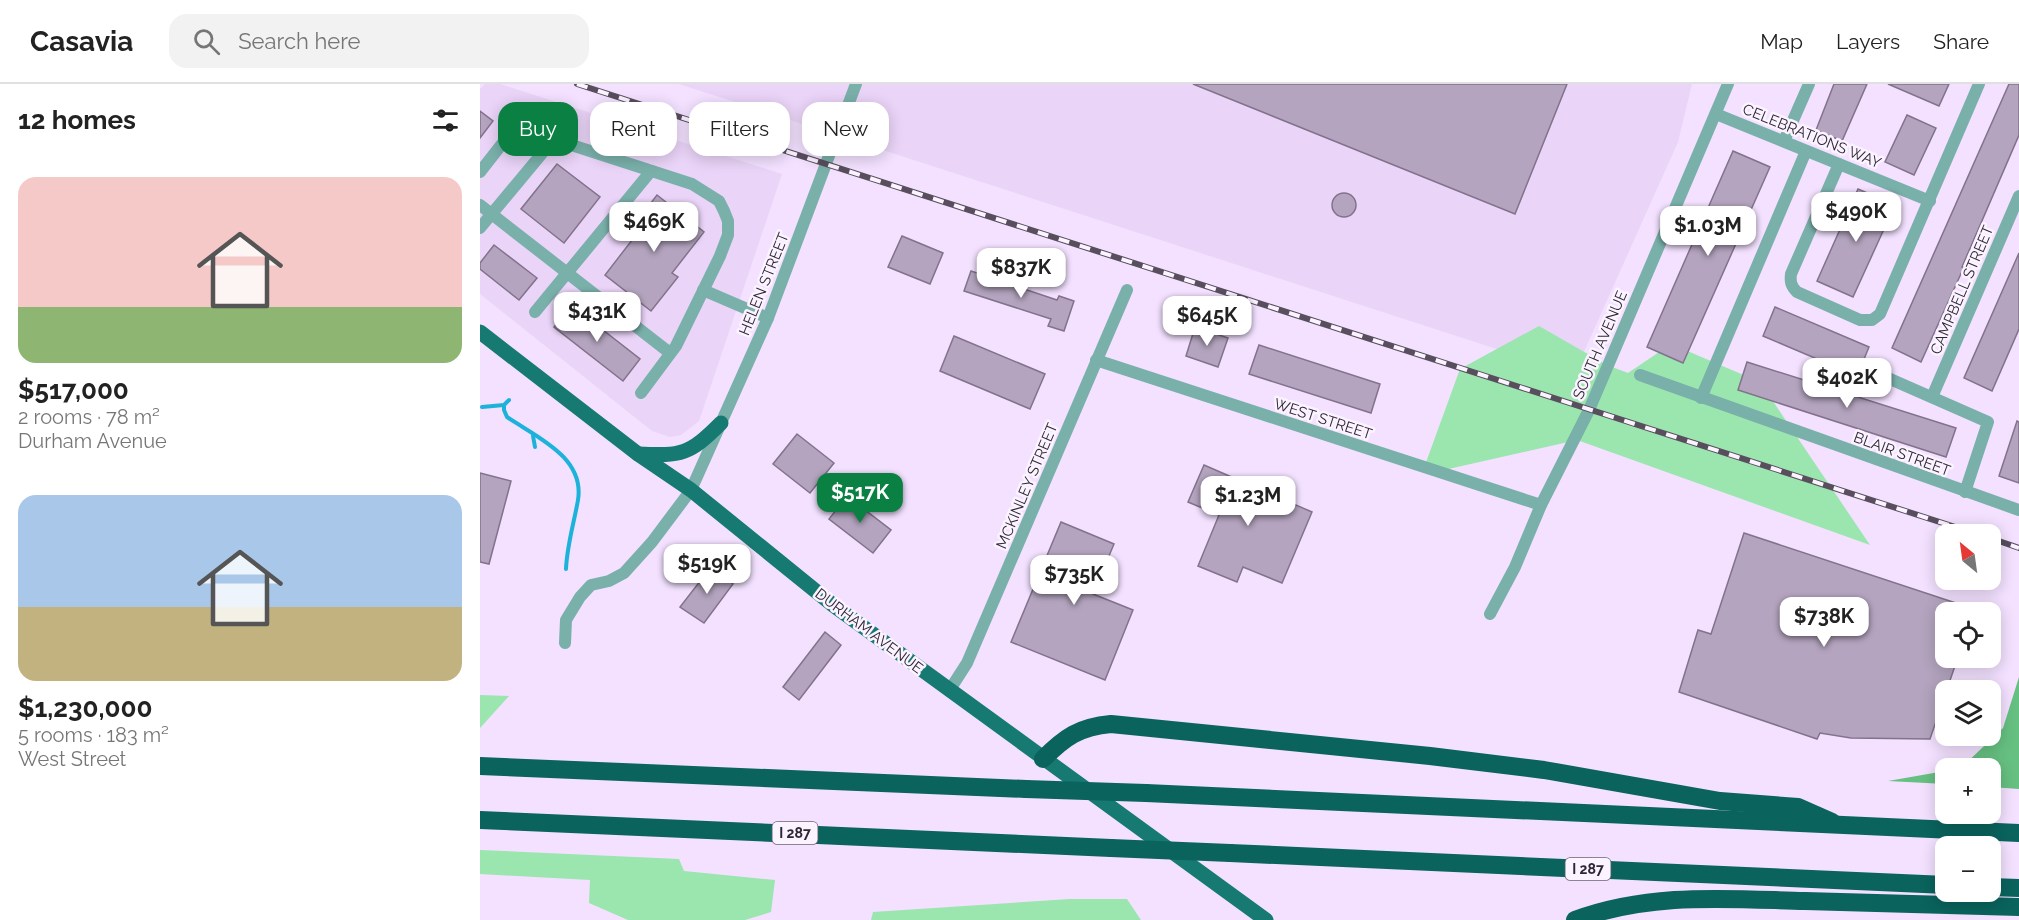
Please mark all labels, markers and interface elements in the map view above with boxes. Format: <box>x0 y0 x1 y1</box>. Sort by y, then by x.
search box <box>169 14 589 68</box>
text: Casavia <box>30 25 133 58</box>
icon: search <box>190 25 223 58</box>
text: Search here <box>238 28 360 54</box>
text: Map <box>1760 29 1803 54</box>
text: Layers <box>1836 29 1900 54</box>
text: Share <box>1933 29 1989 54</box>
street label: CELEBRATIONS WAY <box>1740 100 1884 172</box>
chip: Buy <box>498 102 578 156</box>
chip: Rent <box>590 102 677 156</box>
chip: Filters <box>689 102 790 156</box>
chip: New <box>802 102 889 156</box>
icon: filters <box>429 104 462 137</box>
text: 12 homes <box>18 105 136 135</box>
pin: $490K <box>1814 192 1898 243</box>
text: $490K <box>1825 199 1887 223</box>
pin: $469K <box>612 202 696 253</box>
pin: $1.03M <box>1659 206 1757 257</box>
text: $469K <box>623 209 685 233</box>
text: $1.03M <box>1674 213 1742 237</box>
icon: home <box>186 216 294 324</box>
street label: CAMPBELL STREET <box>1927 223 1997 357</box>
street label: HELEN STREET <box>735 230 793 338</box>
pin: $837K <box>979 248 1063 299</box>
text: $837K <box>991 255 1051 279</box>
street label: SOUTH AVENUE <box>1569 288 1631 402</box>
pin: $431K <box>555 292 639 343</box>
pin: $645K <box>1165 296 1249 347</box>
text: $431K <box>568 299 626 323</box>
text: $645K <box>1177 303 1237 327</box>
pin: $402K <box>1805 358 1889 409</box>
text: $402K <box>1816 365 1878 389</box>
text: $517,000 <box>18 375 129 405</box>
street label: WEST STREET <box>1272 395 1374 443</box>
text: 2 rooms · 78 m² <box>18 405 160 429</box>
street label: MCKINLEY STREET <box>992 420 1062 552</box>
street label: BLAIR STREET <box>1851 428 1953 480</box>
text: Durham Avenue <box>18 429 167 453</box>
pin: $517K <box>818 473 902 524</box>
pin: $1.23M <box>1199 476 1297 527</box>
text: $517K <box>831 480 889 504</box>
text: $1.23M <box>1215 483 1281 507</box>
north arrow <box>1935 524 2001 590</box>
map controls <box>1935 524 2001 902</box>
icon: home <box>186 534 294 642</box>
pin: $519K <box>665 544 749 595</box>
text: $519K <box>678 551 736 575</box>
pin: $735K <box>1032 555 1116 606</box>
text: $735K <box>1044 562 1104 586</box>
street label: DURHAM AVENUE <box>812 585 926 677</box>
pin: $738K <box>1782 597 1866 648</box>
button: locate <box>1935 602 2001 668</box>
text: $738K <box>1794 604 1854 628</box>
button: layers <box>1935 680 2001 746</box>
text: $1,230,000 <box>18 693 152 723</box>
text: 5 rooms · 183 m² <box>18 723 169 747</box>
text: West Street <box>18 747 126 771</box>
button: + <box>1935 758 2001 824</box>
road number: I 287 <box>772 822 818 844</box>
button: − <box>1935 836 2001 902</box>
road number: I 287 <box>1566 858 1610 880</box>

